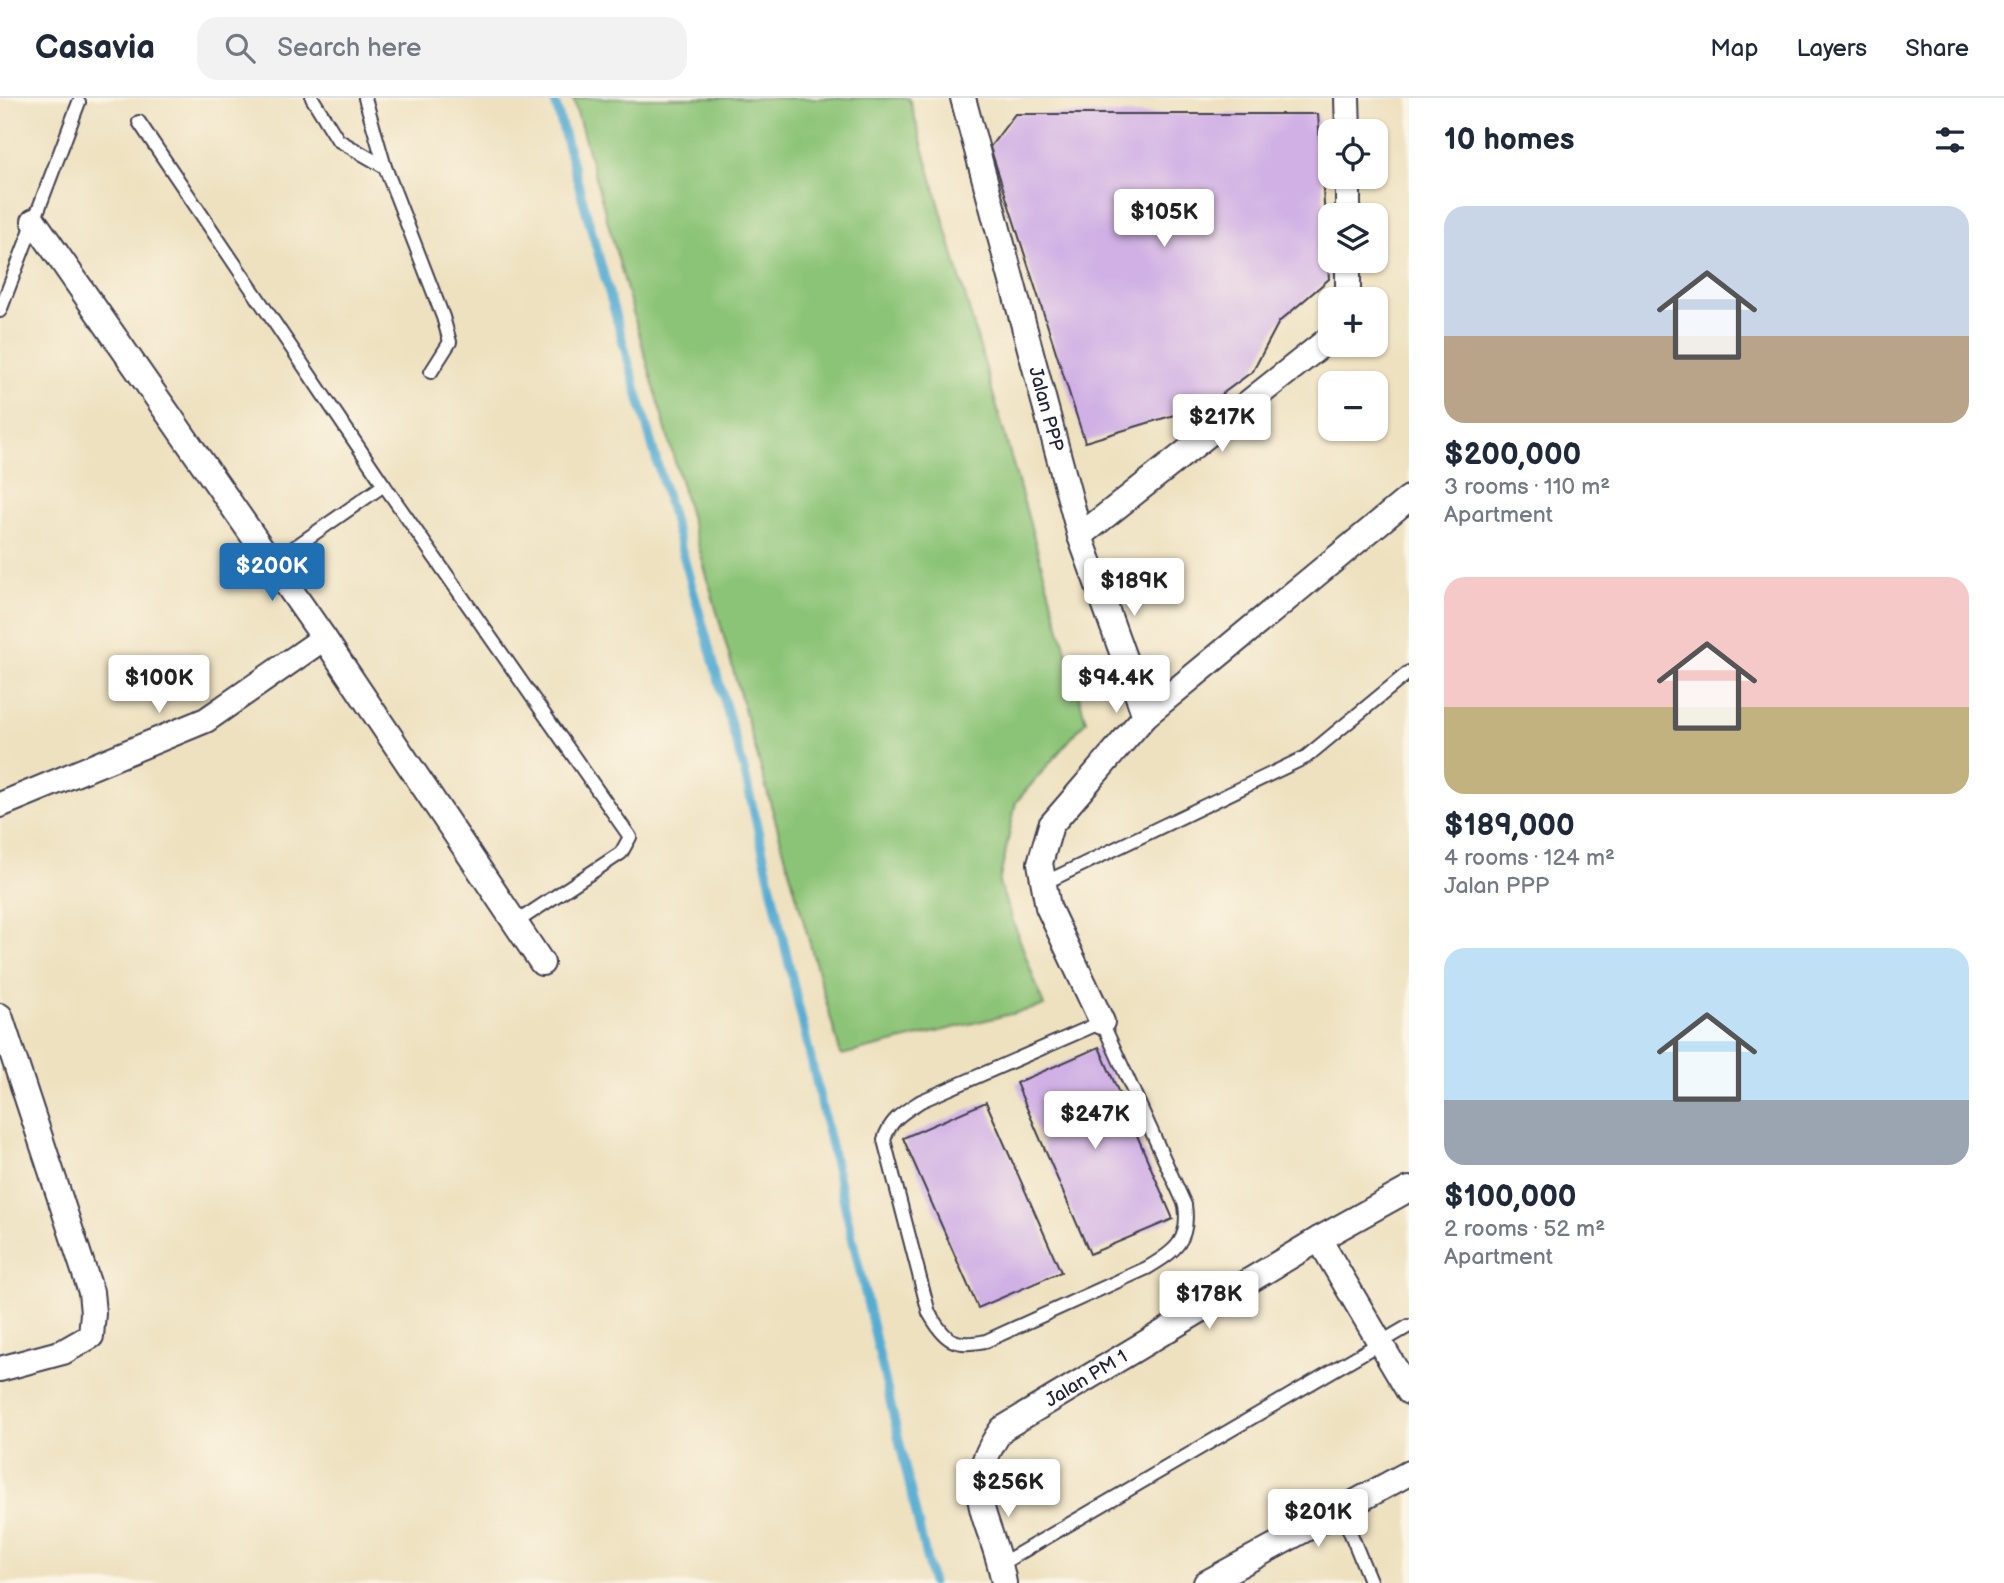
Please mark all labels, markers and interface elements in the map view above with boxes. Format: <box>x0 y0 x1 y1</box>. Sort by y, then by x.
search box <box>197 17 687 80</box>
text: Casavia <box>35 28 155 68</box>
icon: search <box>221 29 259 67</box>
text: Search here <box>277 33 421 64</box>
text: Map <box>1710 34 1758 63</box>
text: Layers <box>1796 34 1867 63</box>
text: Share <box>1905 34 1969 63</box>
map controls <box>1318 119 1388 441</box>
button: locate <box>1318 119 1388 189</box>
icon: filters <box>1931 121 1969 159</box>
text: 10 homes <box>1444 122 1575 158</box>
pin: $105K <box>1115 190 1213 249</box>
text: $105K <box>1130 198 1198 226</box>
button: layers <box>1318 203 1388 273</box>
icon: home <box>1644 252 1770 378</box>
button: + <box>1318 287 1388 357</box>
street label: Jalan PPP <box>1024 364 1068 454</box>
button: − <box>1318 371 1388 441</box>
pin: $217K <box>1173 394 1271 454</box>
text: $217K <box>1189 403 1255 431</box>
text: $200,000 <box>1444 437 1581 473</box>
text: 3 rooms · 110 m² <box>1444 473 1610 501</box>
text: Apartment <box>1444 501 1553 529</box>
pin: $200K <box>223 544 321 603</box>
text: $200K <box>236 552 308 580</box>
pin: $189K <box>1085 559 1183 618</box>
text: $189K <box>1100 567 1168 595</box>
icon: home <box>1644 623 1770 749</box>
pin: $100K <box>110 656 208 715</box>
pin: $94.4K <box>1059 656 1173 715</box>
text: $100K <box>124 664 194 692</box>
text: $94.4K <box>1078 664 1154 692</box>
text: $189,000 <box>1444 808 1575 844</box>
text: 4 rooms · 124 m² <box>1444 844 1615 872</box>
text: Jalan PPP <box>1444 872 1549 900</box>
icon: home <box>1644 994 1770 1120</box>
pin: $247K <box>1046 1091 1144 1151</box>
text: $247K <box>1060 1100 1130 1128</box>
text: $100,000 <box>1444 1179 1577 1215</box>
text: 2 rooms · 52 m² <box>1444 1215 1605 1243</box>
text: Apartment <box>1444 1243 1553 1271</box>
pin: $178K <box>1160 1272 1258 1331</box>
text: $178K <box>1176 1280 1243 1308</box>
street label: Jalan PM 1 <box>1041 1345 1132 1412</box>
pin: $256K <box>959 1460 1057 1519</box>
text: $256K <box>972 1468 1044 1496</box>
pin: $201K <box>1269 1490 1367 1549</box>
text: $201K <box>1284 1498 1352 1526</box>

